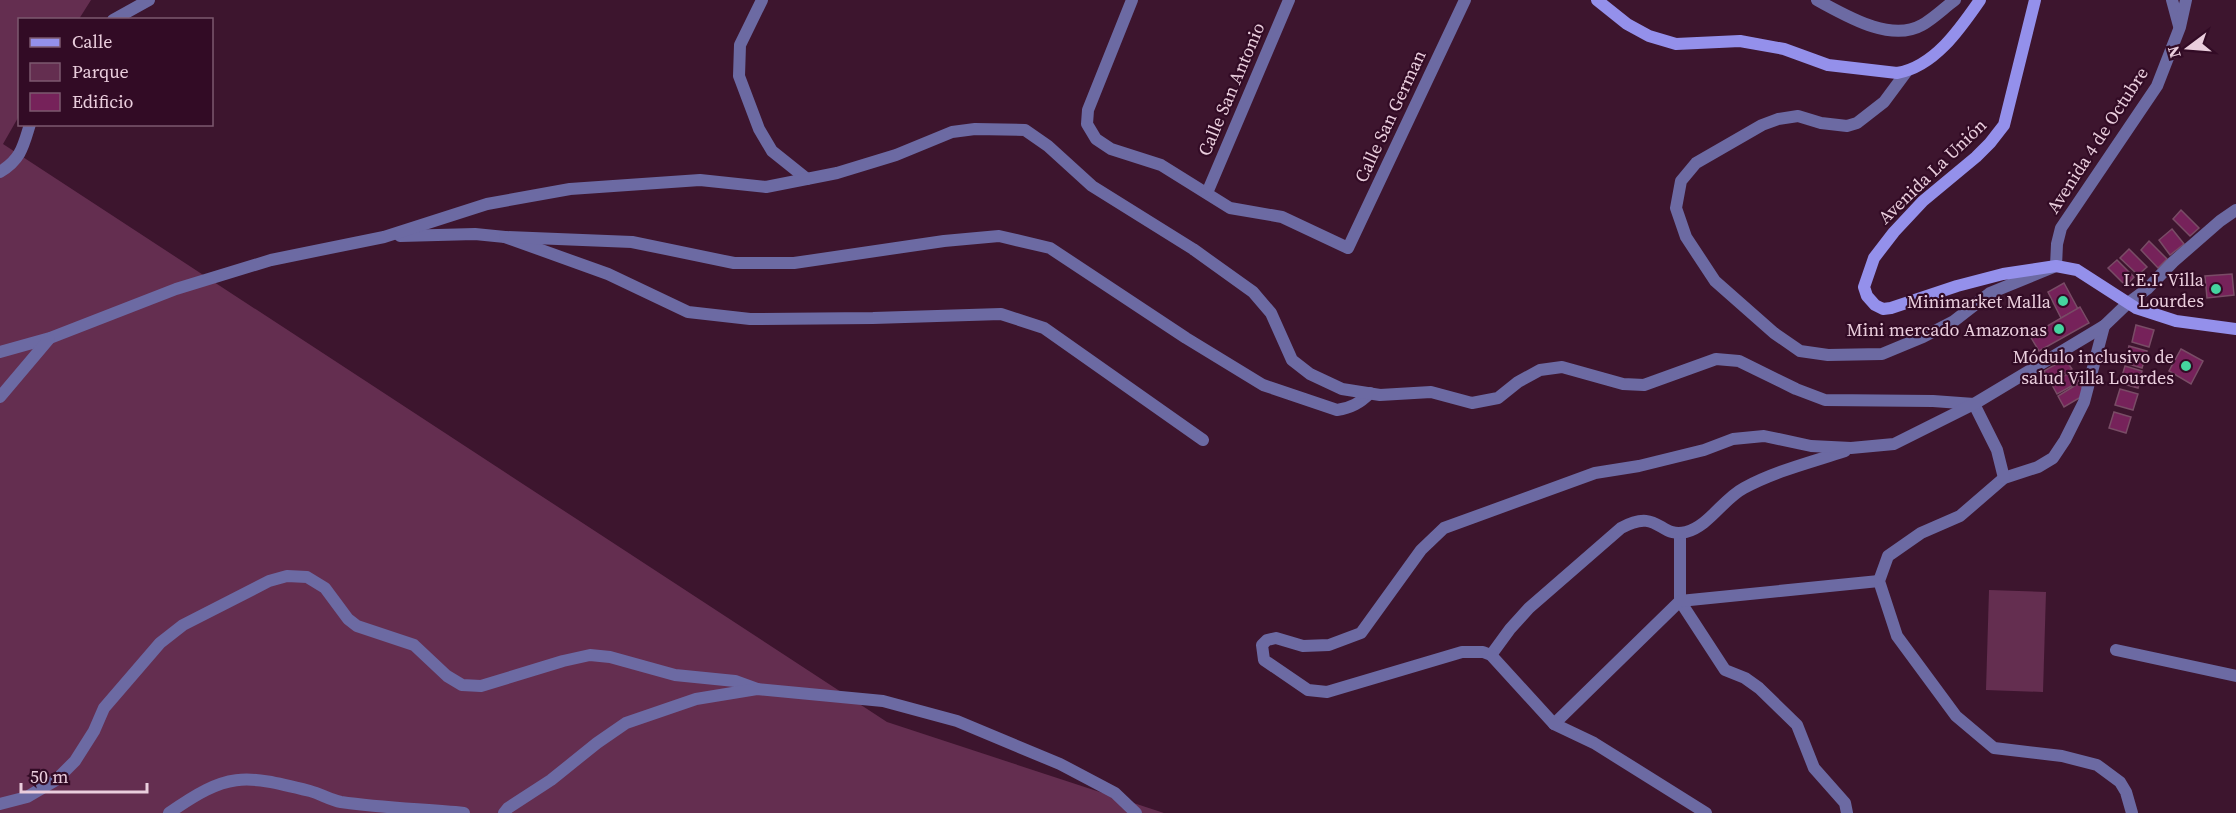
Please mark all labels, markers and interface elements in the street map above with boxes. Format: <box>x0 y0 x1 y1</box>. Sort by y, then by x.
legend <box>18 18 213 126</box>
street label: Calle San Antonio <box>1192 18 1270 160</box>
north arrow <box>2158 18 2218 78</box>
text: Calle <box>72 29 112 54</box>
text: N <box>2161 43 2186 61</box>
street label: Calle San German <box>1348 46 1432 186</box>
text: Parque <box>72 59 129 84</box>
street label: Avenida 4 de Octubre <box>2040 62 2154 218</box>
text: Edificio <box>72 89 133 114</box>
street label: Avenida La Unión <box>1872 113 1992 229</box>
place label: I.E.I. Villa Lourdes <box>2123 267 2205 313</box>
marker: I.E.I. Villa Lourdes <box>2209 282 2223 296</box>
place label: Minimarket Malla <box>1907 289 2052 314</box>
marker: Minimarket Malla <box>2056 294 2070 308</box>
place label: Mini mercado Amazonas <box>1847 317 2047 342</box>
marker: Mini mercado Amazonas <box>2052 322 2066 336</box>
place label: Módulo inclusivo de salud Villa Lourdes <box>2013 344 2174 390</box>
marker: Módulo inclusivo de salud Villa Lourdes <box>2179 359 2193 373</box>
scale bar <box>21 756 147 794</box>
text: 50 m <box>30 764 68 789</box>

